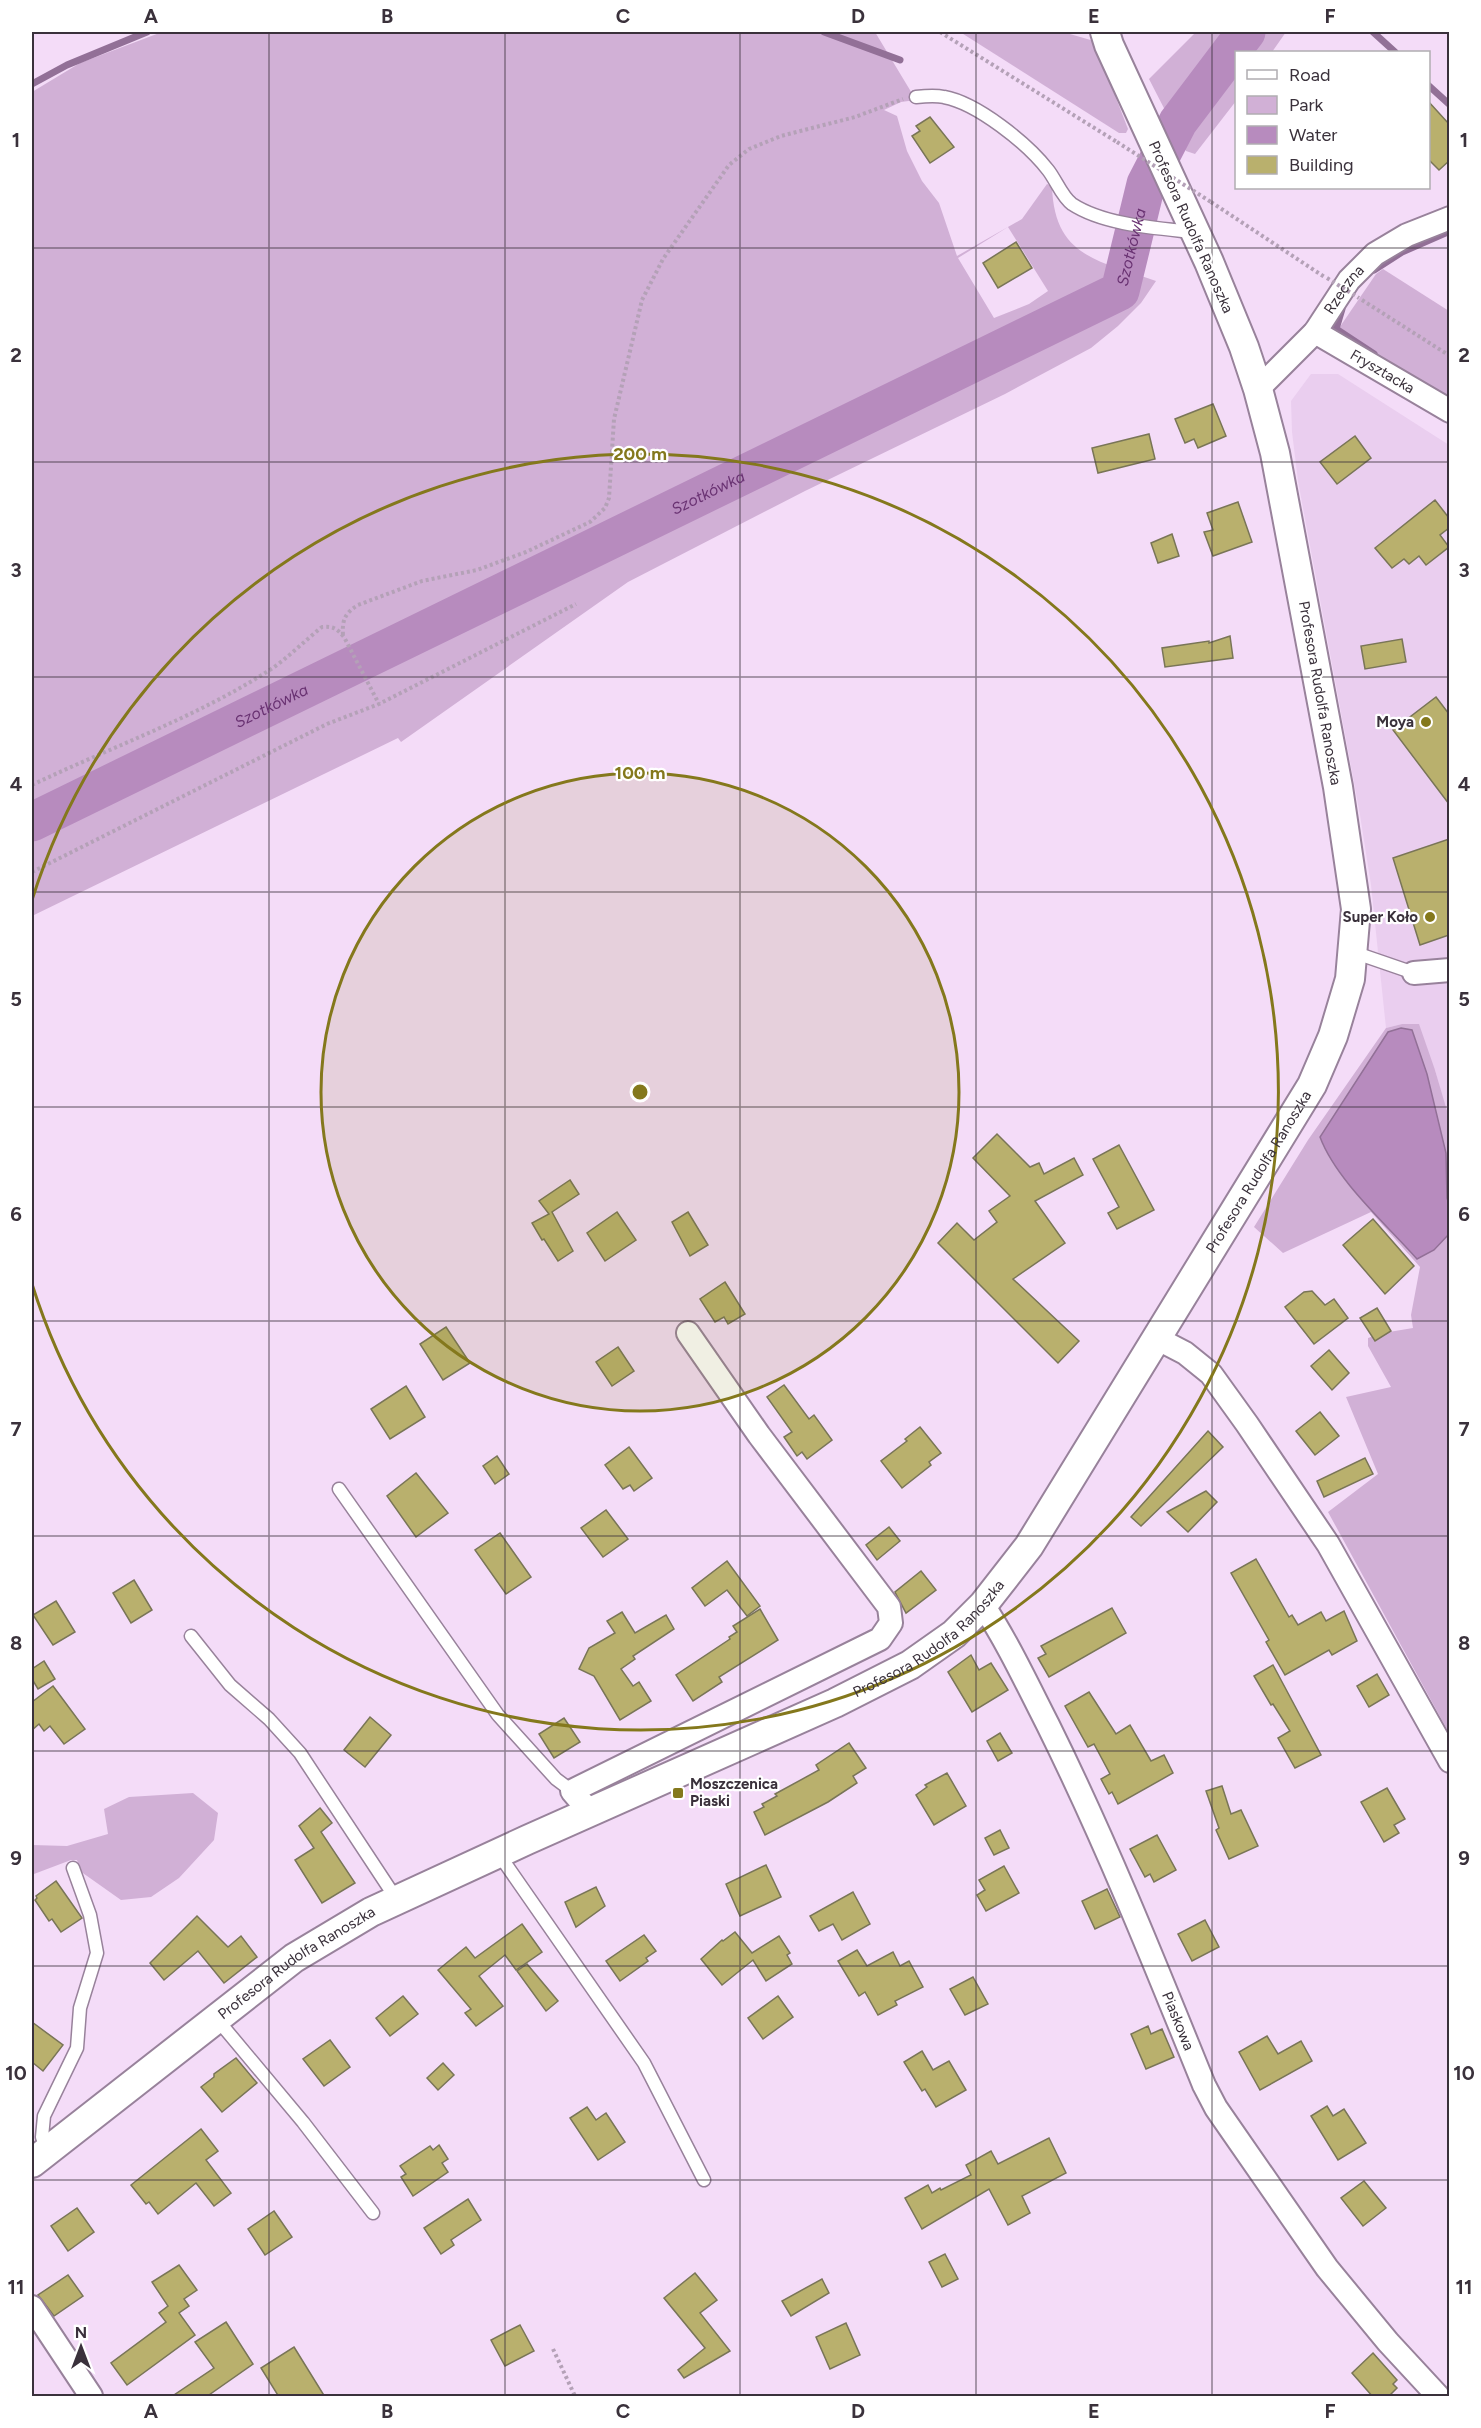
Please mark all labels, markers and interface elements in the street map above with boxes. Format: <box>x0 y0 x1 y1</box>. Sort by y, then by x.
text: A <box>144 4 159 28</box>
text: B <box>381 4 393 28</box>
text: C <box>616 4 630 28</box>
text: D <box>851 4 865 28</box>
text: E <box>1088 4 1100 28</box>
text: F <box>1324 4 1336 28</box>
legend <box>1235 51 1430 189</box>
text: Road <box>1289 64 1330 86</box>
text: Park <box>1289 94 1324 116</box>
text: Water <box>1289 124 1337 146</box>
text: 1 <box>12 128 20 152</box>
text: 1 <box>1460 128 1468 152</box>
street label: Profesora Rudolfa Ranoszka <box>1145 138 1237 316</box>
text: Building <box>1289 154 1354 176</box>
water label: Szotkówka <box>1112 206 1149 288</box>
street label: Rzeczna <box>1320 261 1368 318</box>
text: 2 <box>10 343 22 367</box>
text: 2 <box>1458 343 1470 367</box>
street label: Frysztacka <box>1347 346 1418 397</box>
text: 200 m <box>613 443 667 465</box>
water label: Szotkówka <box>668 466 748 518</box>
text: 3 <box>10 558 22 582</box>
text: 3 <box>1458 558 1470 582</box>
street label: Profesora Rudolfa Ranoszka <box>1295 599 1345 787</box>
water label: Szotkówka <box>231 679 311 731</box>
place label: Moya <box>1376 713 1414 731</box>
marker: Moya <box>1419 715 1433 729</box>
text: 100 m <box>615 762 665 784</box>
text: 4 <box>10 772 23 796</box>
text: 4 <box>1458 772 1471 796</box>
place label: Super Koło <box>1343 908 1418 926</box>
marker: Super Koło <box>1423 910 1437 924</box>
text: 5 <box>10 987 22 1011</box>
text: 5 <box>1458 987 1470 1011</box>
centre of rings <box>630 1082 650 1102</box>
street label: Profesora Rudolfa Ranoszka <box>1202 1087 1315 1256</box>
text: 6 <box>10 1202 22 1226</box>
text: 6 <box>1458 1202 1470 1226</box>
text: 7 <box>10 1417 22 1441</box>
text: 7 <box>1458 1417 1470 1441</box>
street label: Profesora Rudolfa Ranoszka <box>850 1576 1008 1701</box>
text: 8 <box>10 1631 22 1655</box>
text: 8 <box>1458 1631 1470 1655</box>
place label: Moszczenica Piaski <box>690 1775 778 1810</box>
marker: Moszczenica Piaski <box>671 1786 685 1800</box>
text: 9 <box>10 1846 22 1870</box>
text: 9 <box>1458 1846 1470 1870</box>
street label: Profesora Rudolfa Ranoszka <box>214 1903 378 2023</box>
street label: Piaskowa <box>1158 1989 1198 2053</box>
text: 10 <box>5 2061 27 2085</box>
text: 10 <box>1453 2061 1475 2085</box>
text: 11 <box>8 2275 24 2299</box>
text: 11 <box>1456 2275 1472 2299</box>
north arrow <box>51 2317 111 2377</box>
text: N <box>75 2323 87 2342</box>
text: A <box>144 2399 159 2423</box>
text: B <box>381 2399 393 2423</box>
text: C <box>616 2399 630 2423</box>
text: D <box>851 2399 865 2423</box>
text: E <box>1088 2399 1100 2423</box>
text: F <box>1324 2399 1336 2423</box>

